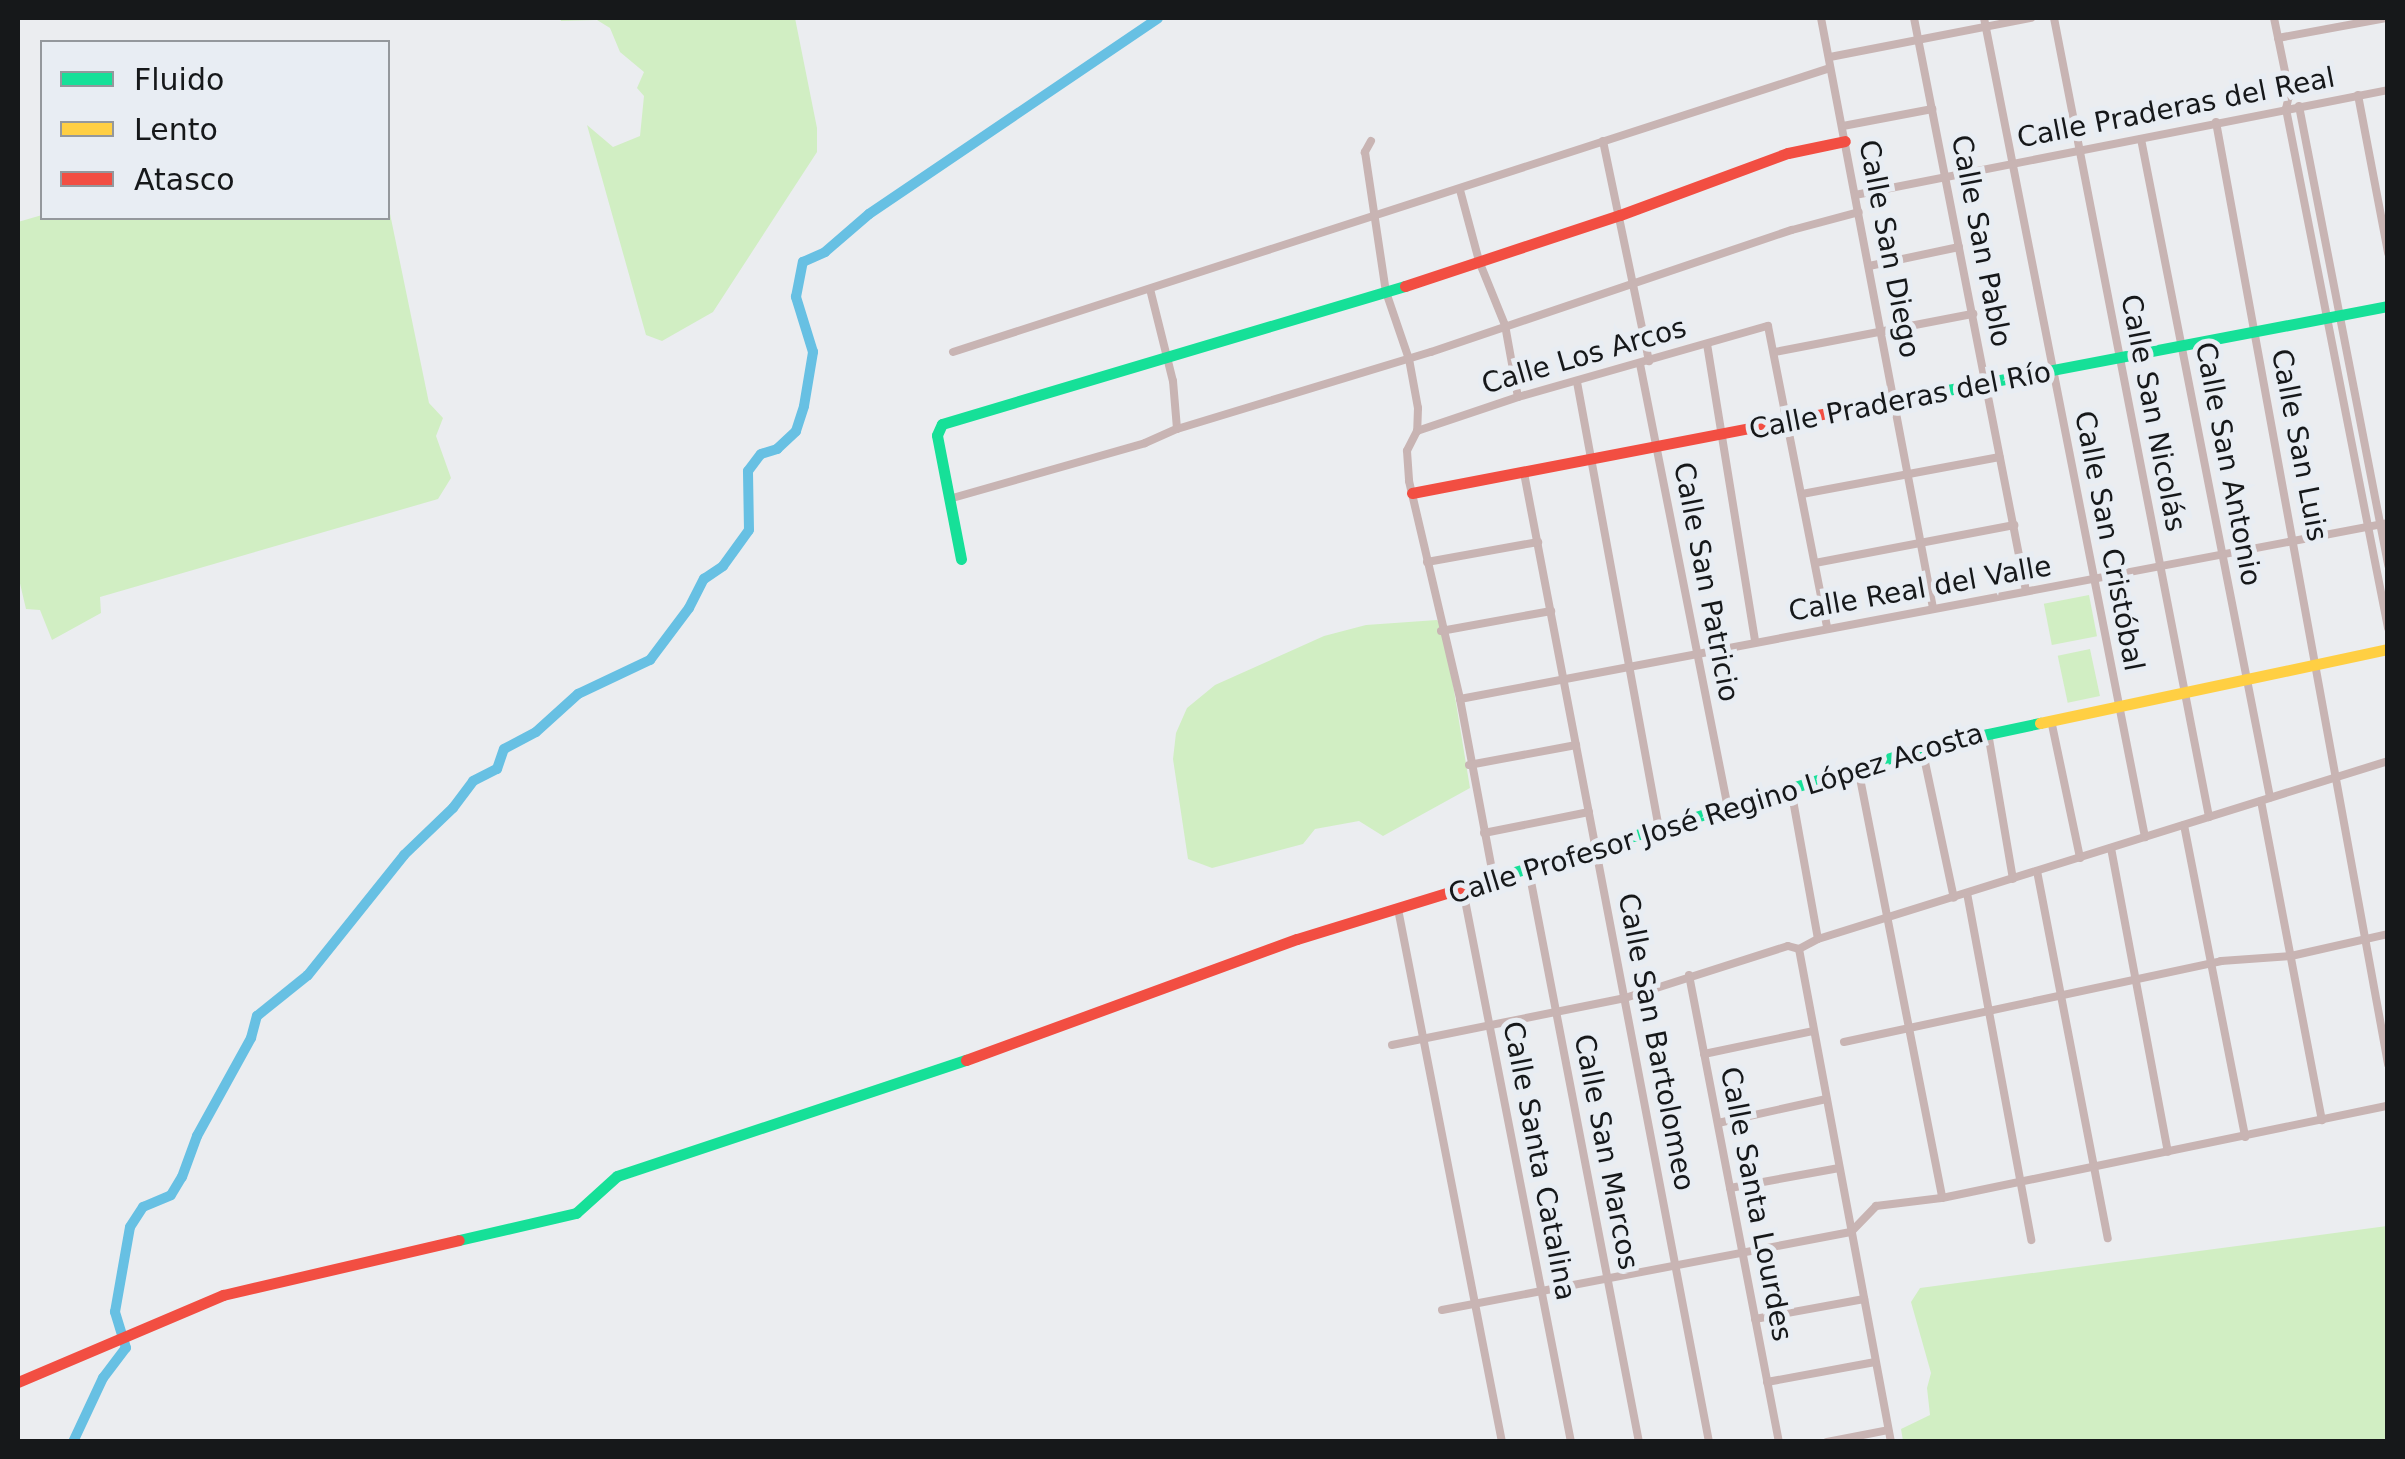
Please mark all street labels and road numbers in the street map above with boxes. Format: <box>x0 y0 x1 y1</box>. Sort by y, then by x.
street label: Calle Praderas del Real <box>2014 61 2338 155</box>
street label: Calle San Pablo <box>1944 132 2018 350</box>
street label: Calle San Diego <box>1851 137 1927 361</box>
street label: Calle San Nicolás <box>2114 292 2192 534</box>
street label: Calle Los Arcos <box>1478 311 1690 401</box>
street label: Calle San Antonio <box>2188 339 2268 589</box>
street label: Calle San Luis <box>2264 346 2334 544</box>
street label: Calle Praderas del Río <box>1746 355 2054 447</box>
street label: Calle San Cristóbal <box>2067 408 2151 674</box>
street label: Calle San Patricio <box>1666 459 1746 705</box>
street label: Calle Real del Valle <box>1786 549 2054 629</box>
street label: Calle Profesor José Regino López Acosta <box>1444 716 1988 912</box>
street label: Calle San Bartolomeo <box>1611 890 1701 1194</box>
street label: Calle Santa Catalina <box>1495 1019 1583 1303</box>
street label: Calle San Marcos <box>1567 1031 1645 1273</box>
street label: Calle Santa Lourdes <box>1713 1064 1799 1344</box>

